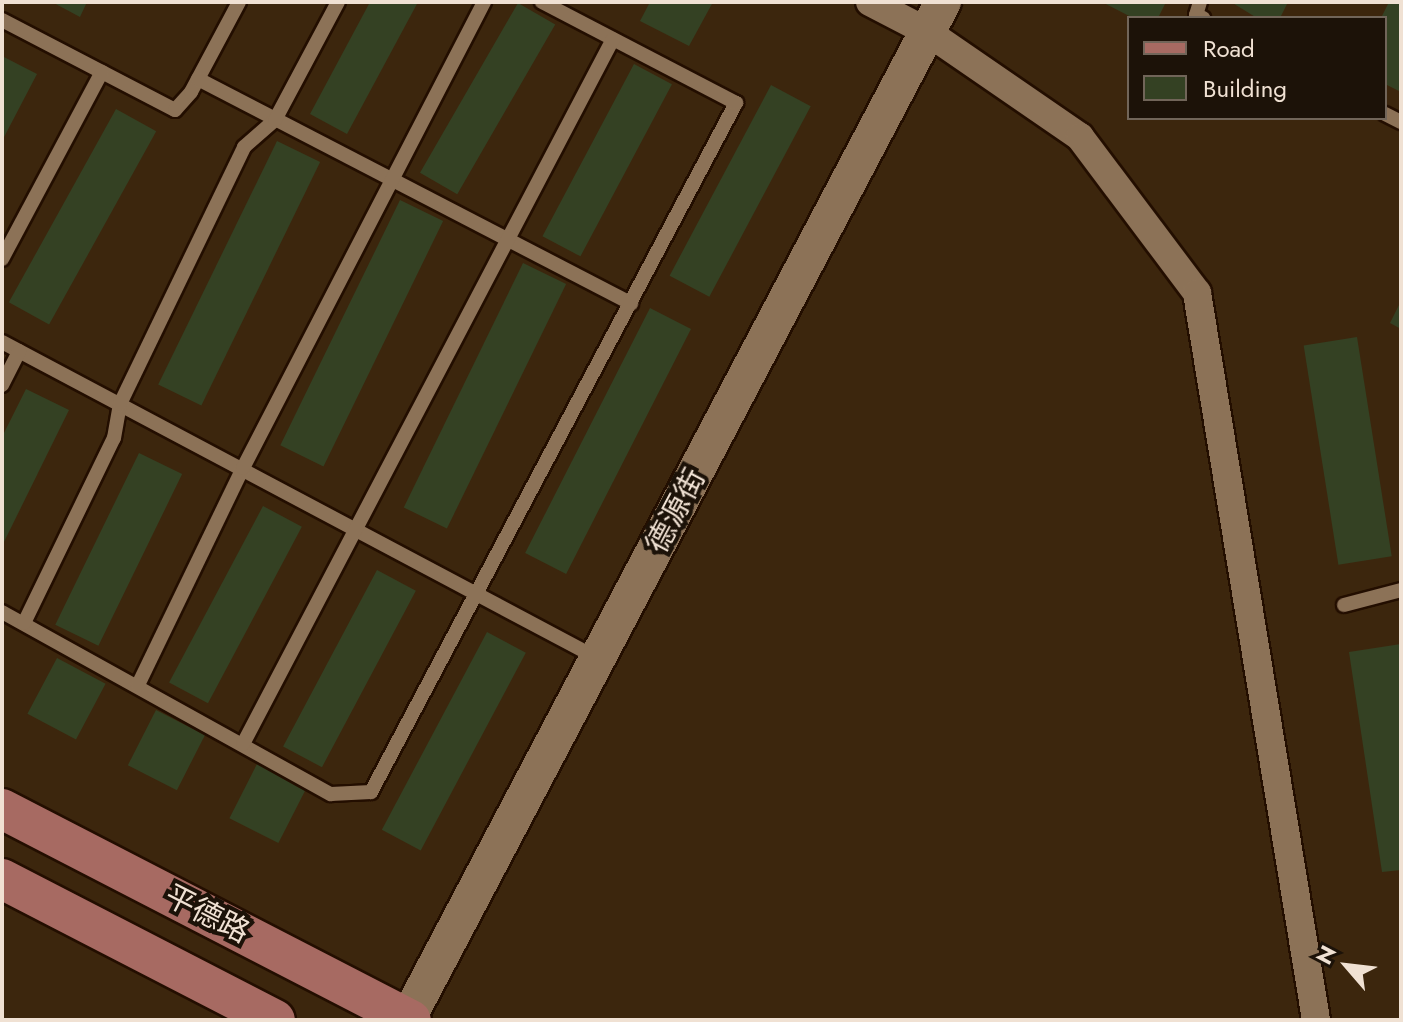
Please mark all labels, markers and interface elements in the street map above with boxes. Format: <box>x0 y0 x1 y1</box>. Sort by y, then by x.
legend <box>1127 16 1387 120</box>
text: Road <box>1203 31 1255 66</box>
text: Building <box>1203 71 1287 106</box>
street label: 德源街 <box>639 463 713 559</box>
street label: 平德路 <box>159 878 255 950</box>
north arrow <box>1307 926 1387 1006</box>
text: N <box>1308 940 1344 970</box>

